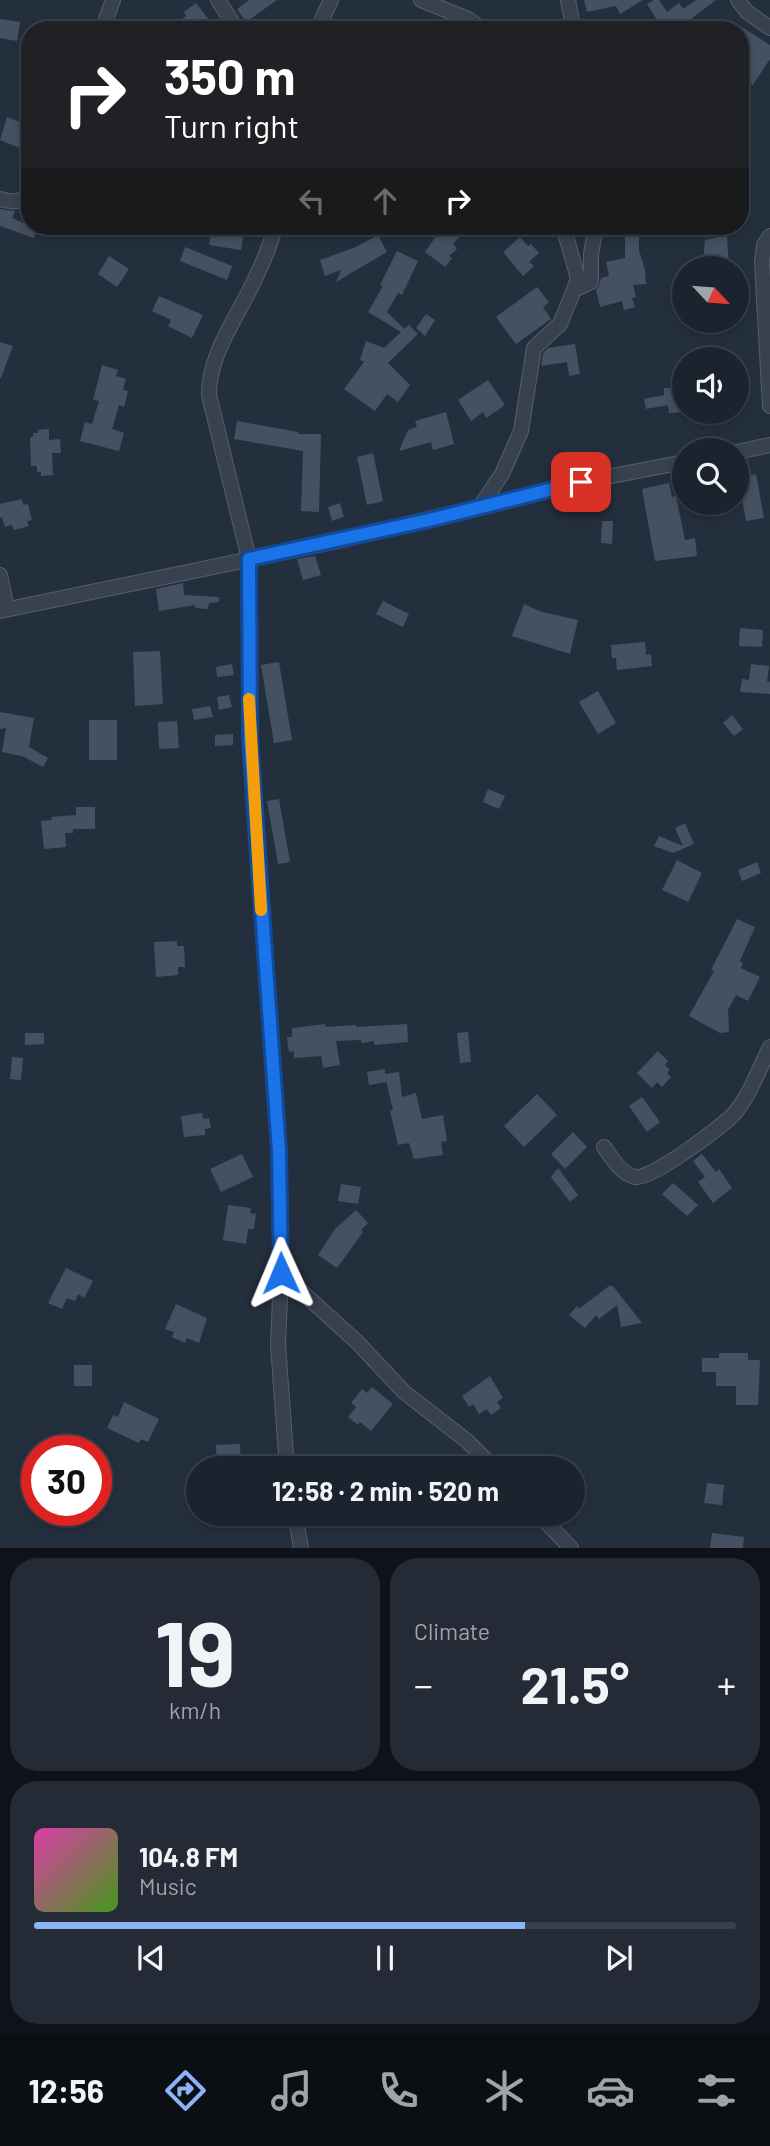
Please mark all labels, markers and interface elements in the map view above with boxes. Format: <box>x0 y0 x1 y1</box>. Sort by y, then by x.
text: 350 m <box>164 46 296 105</box>
icon: right <box>49 49 140 140</box>
text: Turn right <box>164 106 299 144</box>
icon: left <box>293 182 331 220</box>
icon: ahead <box>366 182 404 220</box>
icon: right <box>439 182 477 220</box>
north arrow <box>672 256 749 332</box>
map controls <box>672 256 749 515</box>
button: sound <box>672 347 749 424</box>
button: search <box>672 438 749 515</box>
pin <box>551 452 611 512</box>
icon: arrive <box>562 463 600 501</box>
position arrow <box>244 1236 318 1310</box>
speed limit sign: 30 <box>21 1435 112 1526</box>
text: 12:58 · 2 min · 520 m <box>272 1475 499 1506</box>
text: 19 <box>155 1596 235 1705</box>
text: Climate <box>414 1617 490 1645</box>
text: 21.5° <box>521 1652 629 1714</box>
text: − <box>414 1661 433 1707</box>
text: + <box>717 1661 736 1707</box>
text: km/h <box>169 1696 221 1724</box>
text: 104.8 FM <box>139 1841 238 1872</box>
text: Music <box>139 1872 197 1900</box>
icon: previous <box>132 1939 170 1977</box>
icon: pause <box>366 1939 404 1977</box>
icon: next <box>600 1939 638 1977</box>
icon: directions <box>161 2066 210 2115</box>
icon: music <box>267 2066 316 2115</box>
icon: phone <box>374 2066 423 2115</box>
icon: climate <box>480 2066 529 2115</box>
icon: car <box>586 2066 635 2115</box>
icon: filters <box>692 2066 741 2115</box>
text: 12:56 <box>29 2071 104 2109</box>

